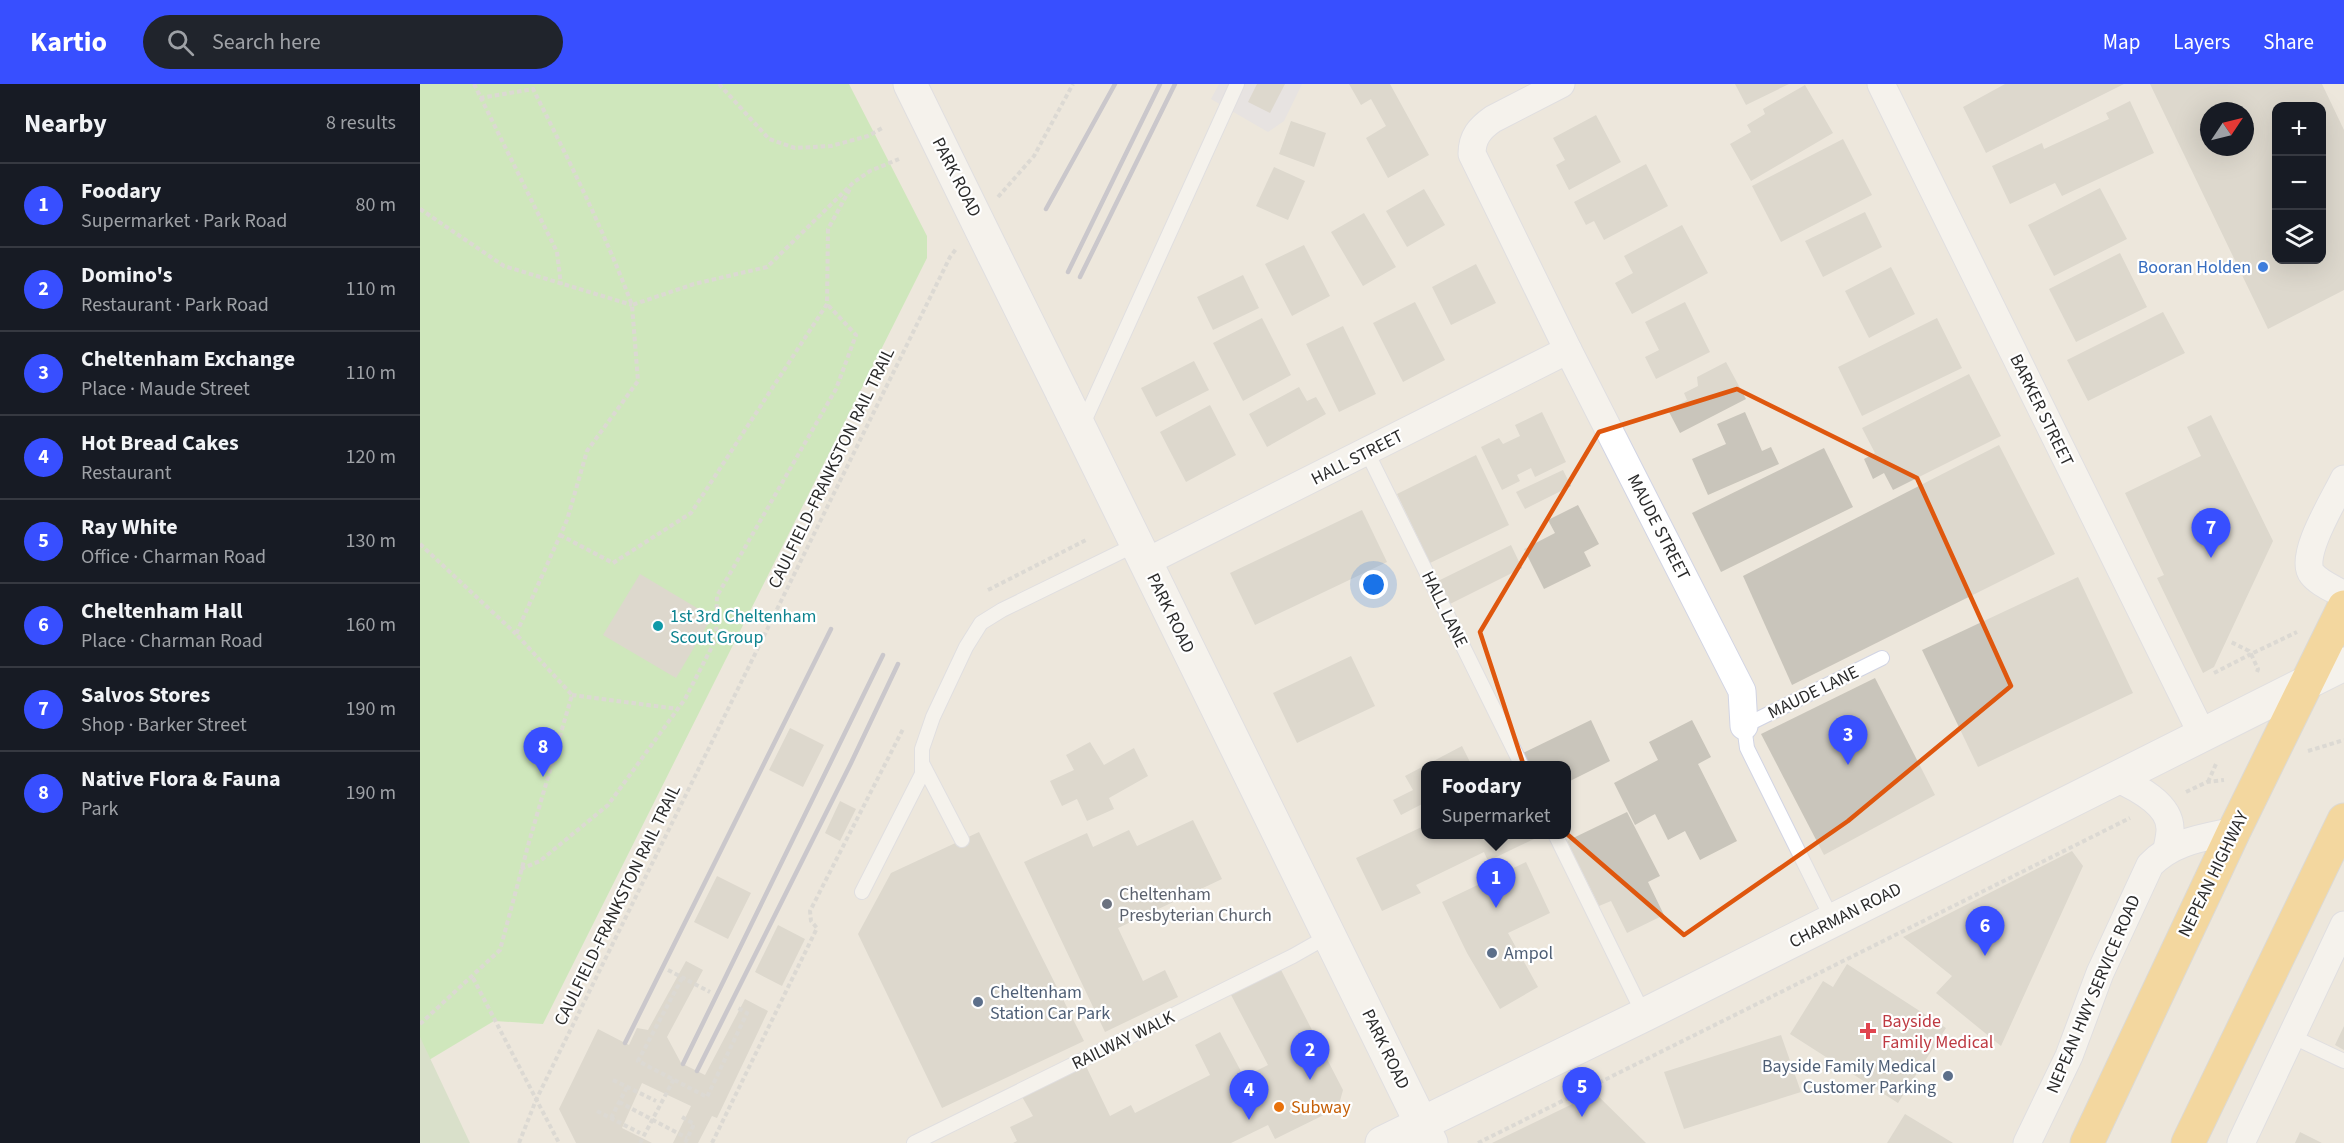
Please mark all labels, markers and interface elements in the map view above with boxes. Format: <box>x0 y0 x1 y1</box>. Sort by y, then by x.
search box <box>143 15 563 69</box>
text: Kartio <box>30 22 107 62</box>
icon: search <box>164 26 197 59</box>
text: Search here <box>212 26 321 58</box>
text: Map <box>2103 27 2140 57</box>
text: Layers <box>2173 27 2230 57</box>
text: Share <box>2263 27 2314 57</box>
north arrow <box>2200 102 2254 156</box>
map controls <box>2272 102 2326 264</box>
button: + <box>2272 102 2326 156</box>
text: Nearby <box>24 105 107 142</box>
text: 8 results <box>326 109 396 137</box>
street label: PARK ROAD <box>926 133 987 221</box>
button: − <box>2272 156 2326 210</box>
text: Foodary <box>81 175 161 207</box>
text: 1 <box>38 191 49 219</box>
text: 80 m <box>356 191 396 219</box>
text: Supermarket · Park Road <box>81 207 287 235</box>
button: layers <box>2272 210 2326 264</box>
place label: Booran Holden <box>2138 255 2251 280</box>
text: Domino's <box>81 259 172 291</box>
marker: Booran Holden <box>2256 260 2270 274</box>
text: 2 <box>38 275 49 303</box>
text: 110 m <box>346 275 396 303</box>
text: Restaurant · Park Road <box>81 291 269 319</box>
text: Cheltenham Exchange <box>81 343 295 375</box>
street label: CAULFIELD-FRANKSTON RAIL TRAIL <box>762 343 901 593</box>
street label: BARKER STREET <box>2004 350 2080 471</box>
text: 3 <box>38 359 49 387</box>
text: 110 m <box>346 359 396 387</box>
text: Place · Maude Street <box>81 375 250 403</box>
street label: HALL STREET <box>1307 423 1408 491</box>
text: Hot Bread Cakes <box>81 427 239 459</box>
text: 4 <box>38 443 49 471</box>
text: 120 m <box>346 443 396 471</box>
text: Restaurant <box>81 459 172 487</box>
street label: MAUDE STREET <box>1621 470 1696 585</box>
pin: 7 <box>2192 508 2230 558</box>
text: Ray White <box>81 511 178 543</box>
text: 5 <box>38 527 49 555</box>
text: 130 m <box>346 527 396 555</box>
text: Office · Charman Road <box>81 543 266 571</box>
street label: HALL LANE <box>1415 567 1474 652</box>
street label: PARK ROAD <box>1140 569 1201 657</box>
your location <box>1359 570 1388 599</box>
text: Cheltenham Hall <box>81 595 242 627</box>
place label: 1st 3rd Cheltenham Scout Group <box>670 604 816 650</box>
text: 6 <box>38 611 49 639</box>
text: 160 m <box>346 611 396 639</box>
marker: 1st 3rd Cheltenham Scout Group <box>651 619 665 633</box>
text: Place · Charman Road <box>81 627 263 655</box>
street label: MAUDE LANE <box>1764 660 1863 725</box>
text: Salvos Stores <box>81 679 210 711</box>
text: 7 <box>38 695 49 723</box>
text: 190 m <box>346 695 396 723</box>
text: Shop · Barker Street <box>81 711 247 739</box>
pin: 3 <box>1828 716 1868 765</box>
pin: 8 <box>524 728 562 777</box>
popup <box>1421 761 1571 839</box>
text: Native Flora & Fauna <box>81 763 281 795</box>
text: Foodary <box>1441 770 1522 802</box>
text: 8 <box>38 779 49 807</box>
text: 190 m <box>346 779 396 807</box>
street label: CAULFIELD-FRANKSTON RAIL TRAIL <box>548 780 687 1030</box>
text: Park <box>81 795 118 823</box>
text: Supermarket <box>1441 802 1551 830</box>
street label: NEPEAN HIGHWAY <box>2172 807 2255 941</box>
pin: 1 <box>1476 858 1516 908</box>
street label: CHARMAN ROAD <box>1785 876 1906 955</box>
place label: Cheltenham Presbyterian Church <box>1119 882 1272 928</box>
street label: NEPEAN HWY SERVICE ROAD <box>2040 891 2147 1097</box>
marker: Cheltenham Presbyterian Church <box>1100 897 1114 911</box>
pin: 6 <box>1966 906 2004 956</box>
place label: Ampol <box>1504 941 1553 966</box>
marker: Ampol <box>1485 946 1499 960</box>
place label: Cheltenham Station Car Park <box>990 980 1110 1026</box>
marker: Cheltenham Station Car Park <box>971 995 985 1009</box>
street label: RAILWAY WALK <box>1068 1005 1179 1076</box>
street label: PARK ROAD <box>1355 1005 1416 1093</box>
place label: Bayside Family Medical <box>1882 1009 1993 1055</box>
marker: Bayside Family Medical <box>1859 1022 1877 1040</box>
pin: 2 <box>1290 1030 1330 1080</box>
place label: Bayside Family Medical Customer Parking <box>1762 1054 1936 1100</box>
pin: 5 <box>1562 1068 1602 1117</box>
marker: Bayside Family Medical Customer Parking <box>1941 1069 1955 1083</box>
pin: 4 <box>1230 1070 1268 1120</box>
place label: Subway <box>1291 1095 1351 1120</box>
marker: Subway <box>1272 1100 1286 1114</box>

